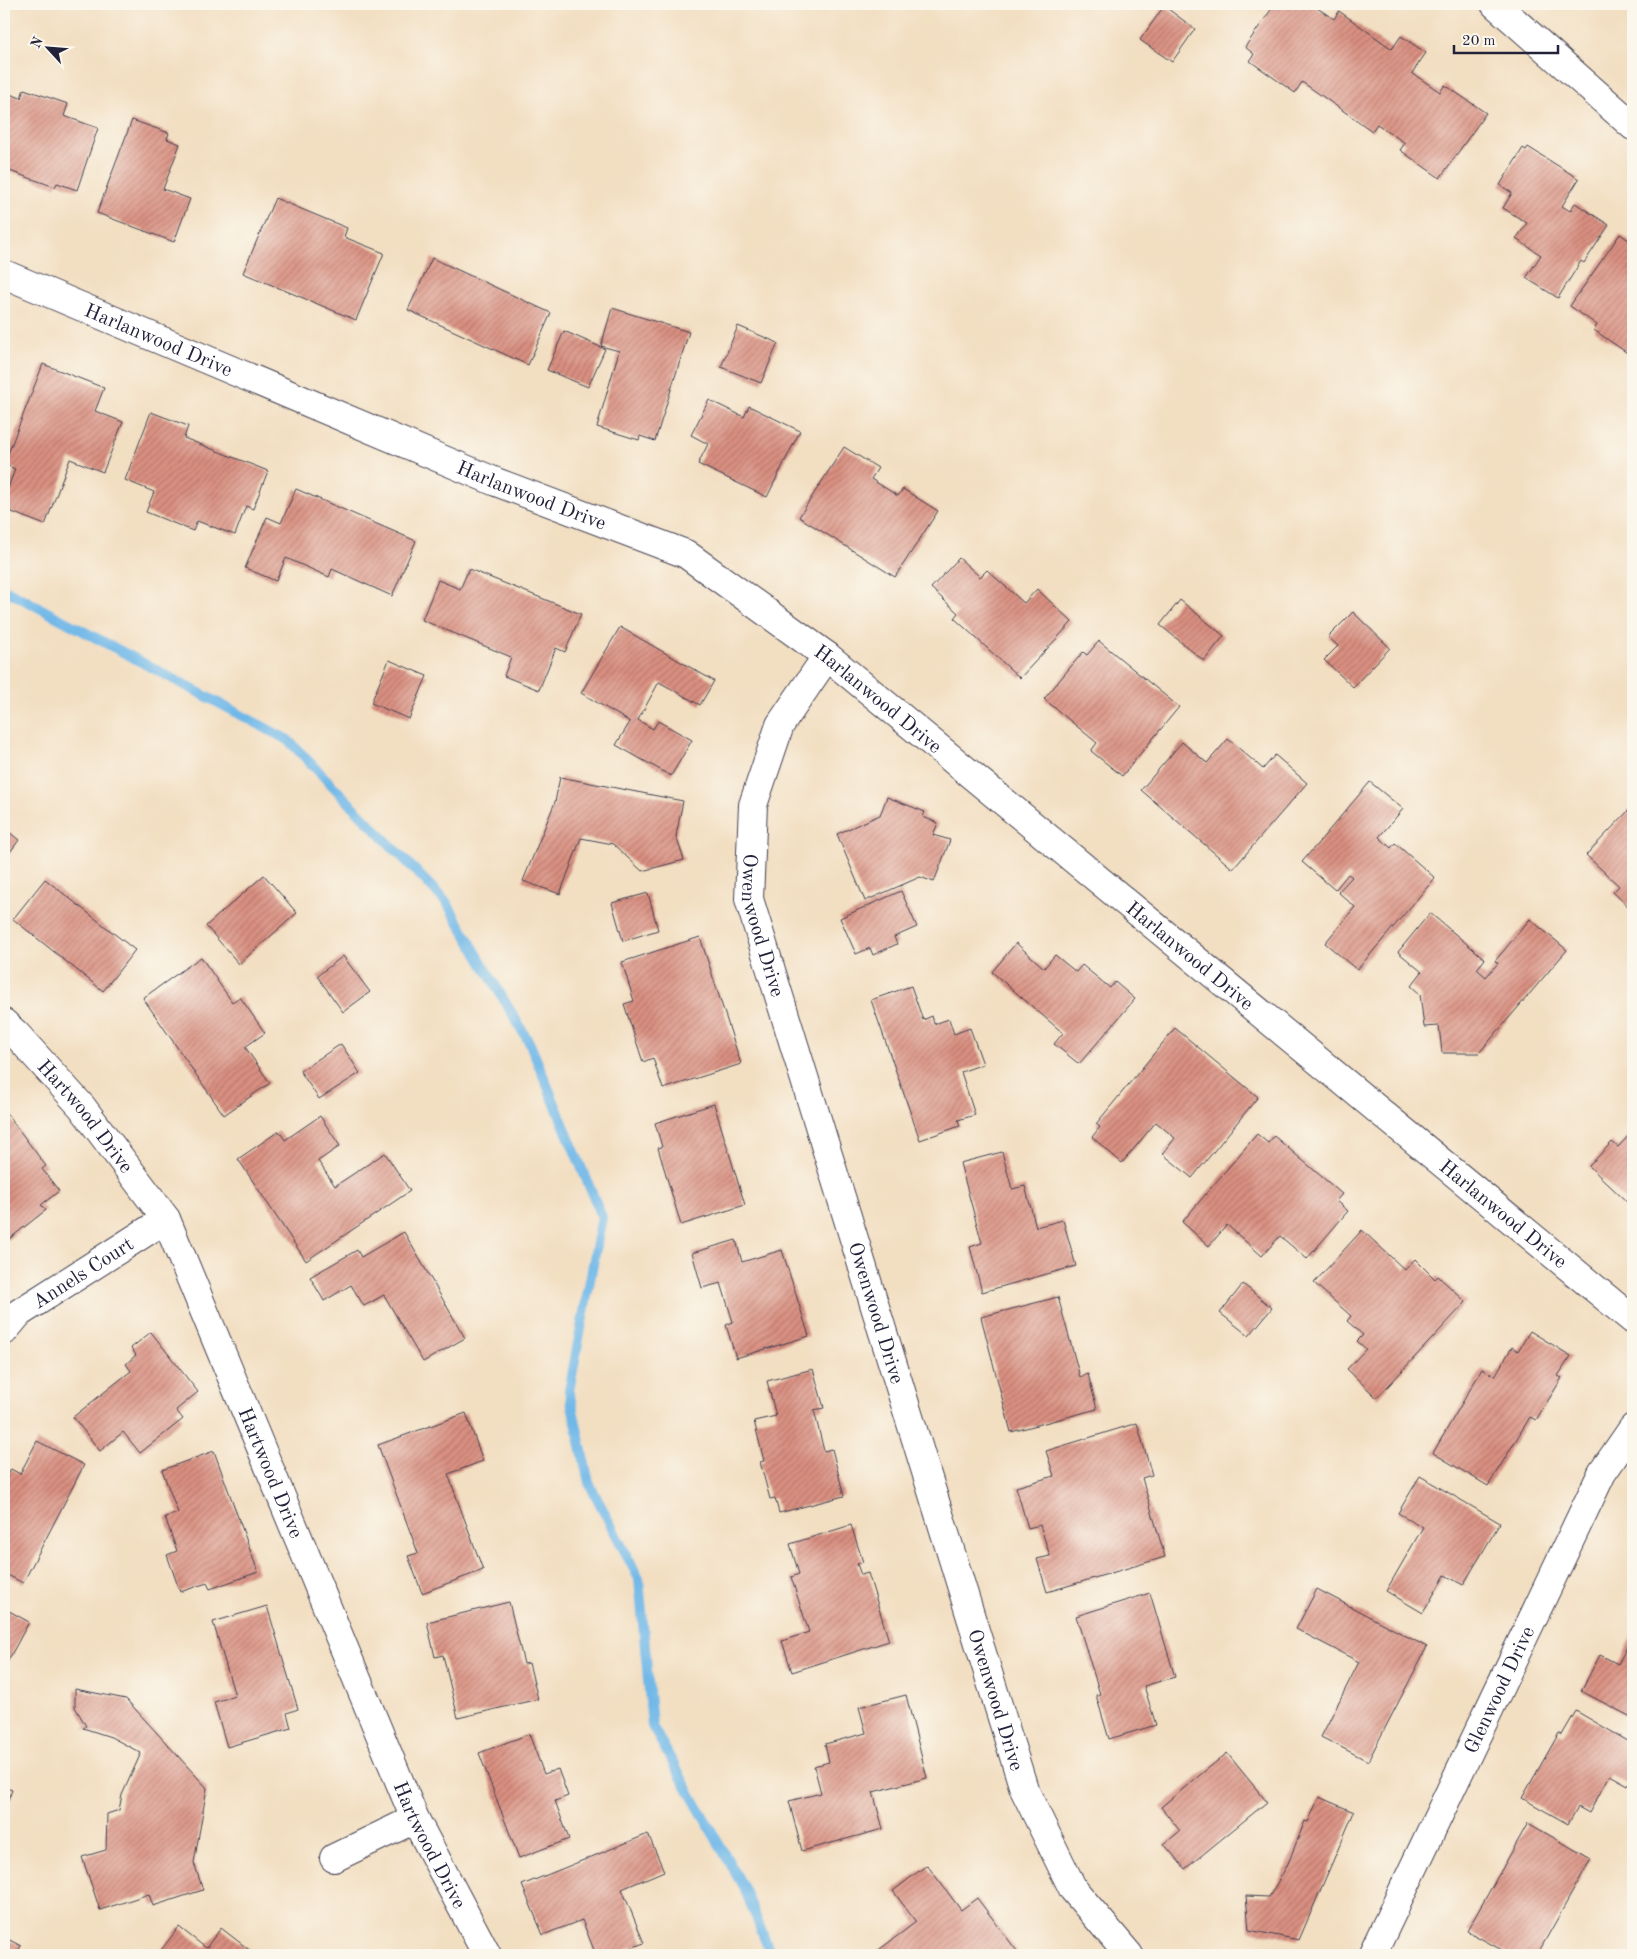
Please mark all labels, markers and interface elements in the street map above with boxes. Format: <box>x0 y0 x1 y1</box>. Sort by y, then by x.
north arrow <box>22 22 72 72</box>
scale bar <box>1454 22 1558 54</box>
text: 20 m <box>1462 34 1496 49</box>
text: N <box>29 35 46 51</box>
street label: Harlanwood Drive <box>81 301 235 381</box>
street label: Harlanwood Drive <box>453 459 608 535</box>
street label: Harlanwood Drive <box>810 642 945 758</box>
street label: Owenwood Drive <box>737 853 787 1000</box>
street label: Harlanwood Drive <box>1121 899 1256 1015</box>
street label: Hartwood Drive <box>33 1057 136 1177</box>
street label: Harlanwood Drive <box>1435 1157 1570 1273</box>
street label: Annels Court <box>30 1235 138 1313</box>
street label: Owenwood Drive <box>844 1240 906 1387</box>
street label: Hartwood Drive <box>233 1405 305 1541</box>
street label: Glenwood Drive <box>1462 1624 1539 1757</box>
street label: Owenwood Drive <box>963 1627 1026 1773</box>
street label: Hartwood Drive <box>389 1779 469 1912</box>

